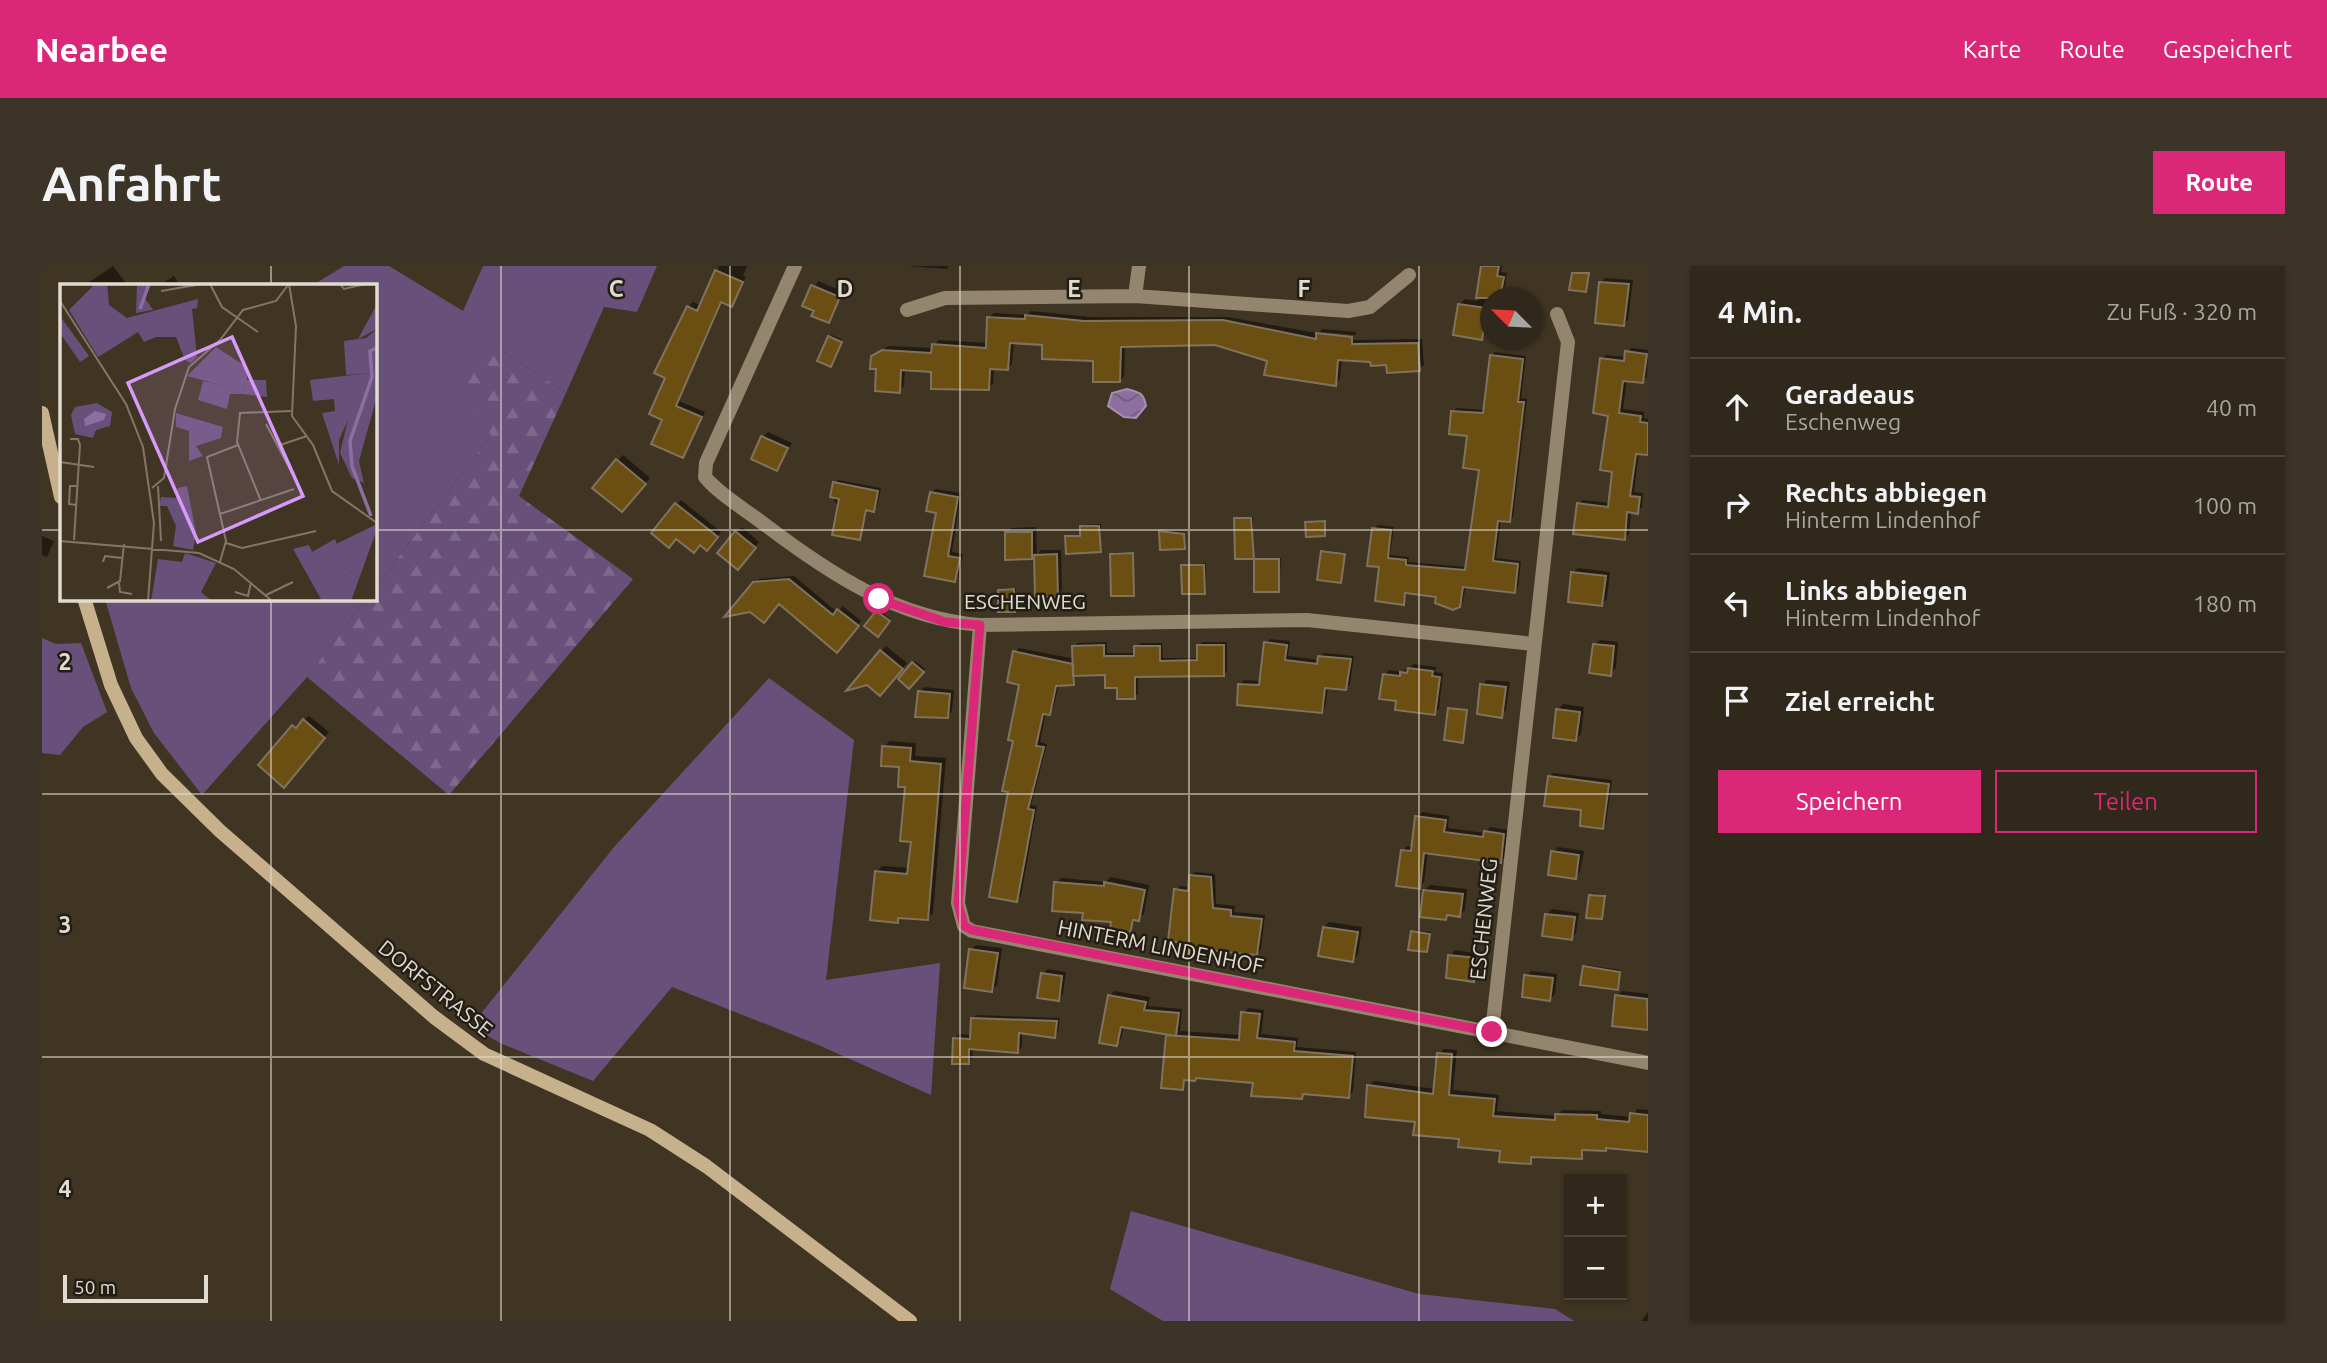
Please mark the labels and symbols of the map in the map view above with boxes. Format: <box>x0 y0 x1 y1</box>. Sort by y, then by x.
text: C <box>609 276 624 301</box>
text: D <box>837 276 853 301</box>
text: E <box>1067 276 1081 301</box>
text: F <box>1298 276 1311 301</box>
inset map <box>60 284 376 600</box>
north arrow <box>1480 287 1543 350</box>
route start <box>863 583 894 614</box>
street label: ESCHENWEG <box>964 589 1086 613</box>
text: 2 <box>59 649 71 674</box>
street label: ESCHENWEG <box>1465 857 1501 981</box>
text: 3 <box>59 912 71 937</box>
street label: HINTERM LINDENHOF <box>1056 914 1266 978</box>
street label: DORFSTRASSE <box>374 935 498 1041</box>
route end <box>1476 1016 1507 1047</box>
text: 4 <box>59 1176 72 1201</box>
scale bar <box>63 1272 208 1304</box>

